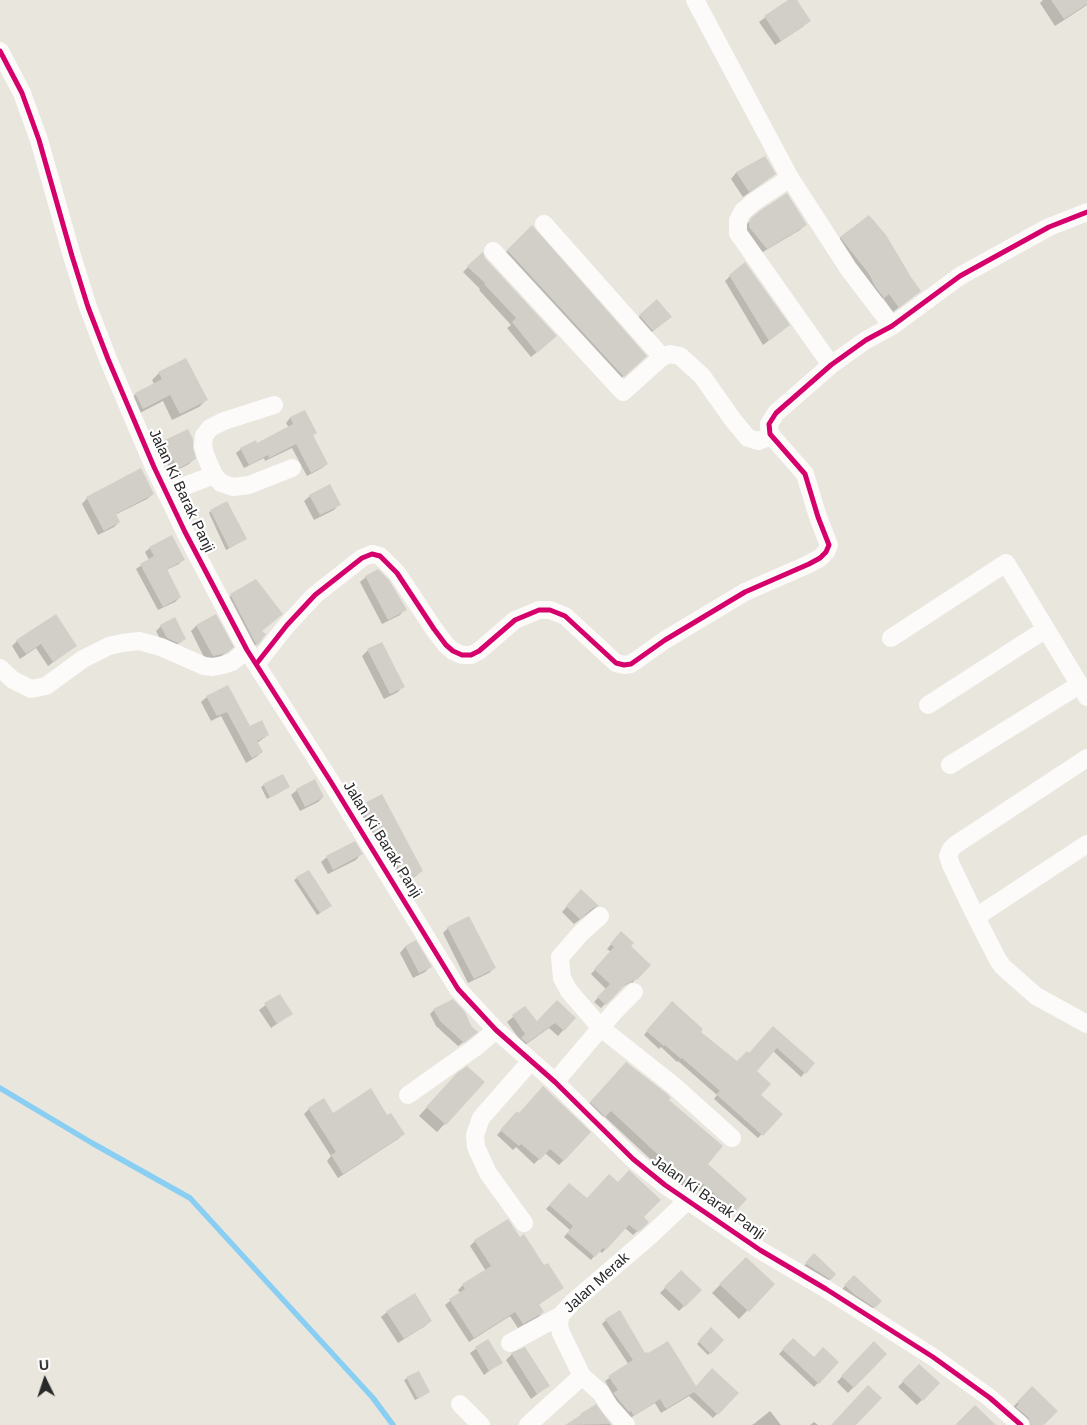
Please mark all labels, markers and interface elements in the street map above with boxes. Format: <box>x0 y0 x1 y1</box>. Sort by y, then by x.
street label: Jalan Ki Barak Panji <box>144 426 218 556</box>
street label: Jalan Ki Barak Panji <box>339 778 425 902</box>
street label: Jalan Ki Barak Panji <box>648 1152 768 1244</box>
street label: Jalan Merak <box>561 1249 633 1317</box>
north arrow <box>20 1355 70 1405</box>
text: U <box>38 1357 50 1373</box>

